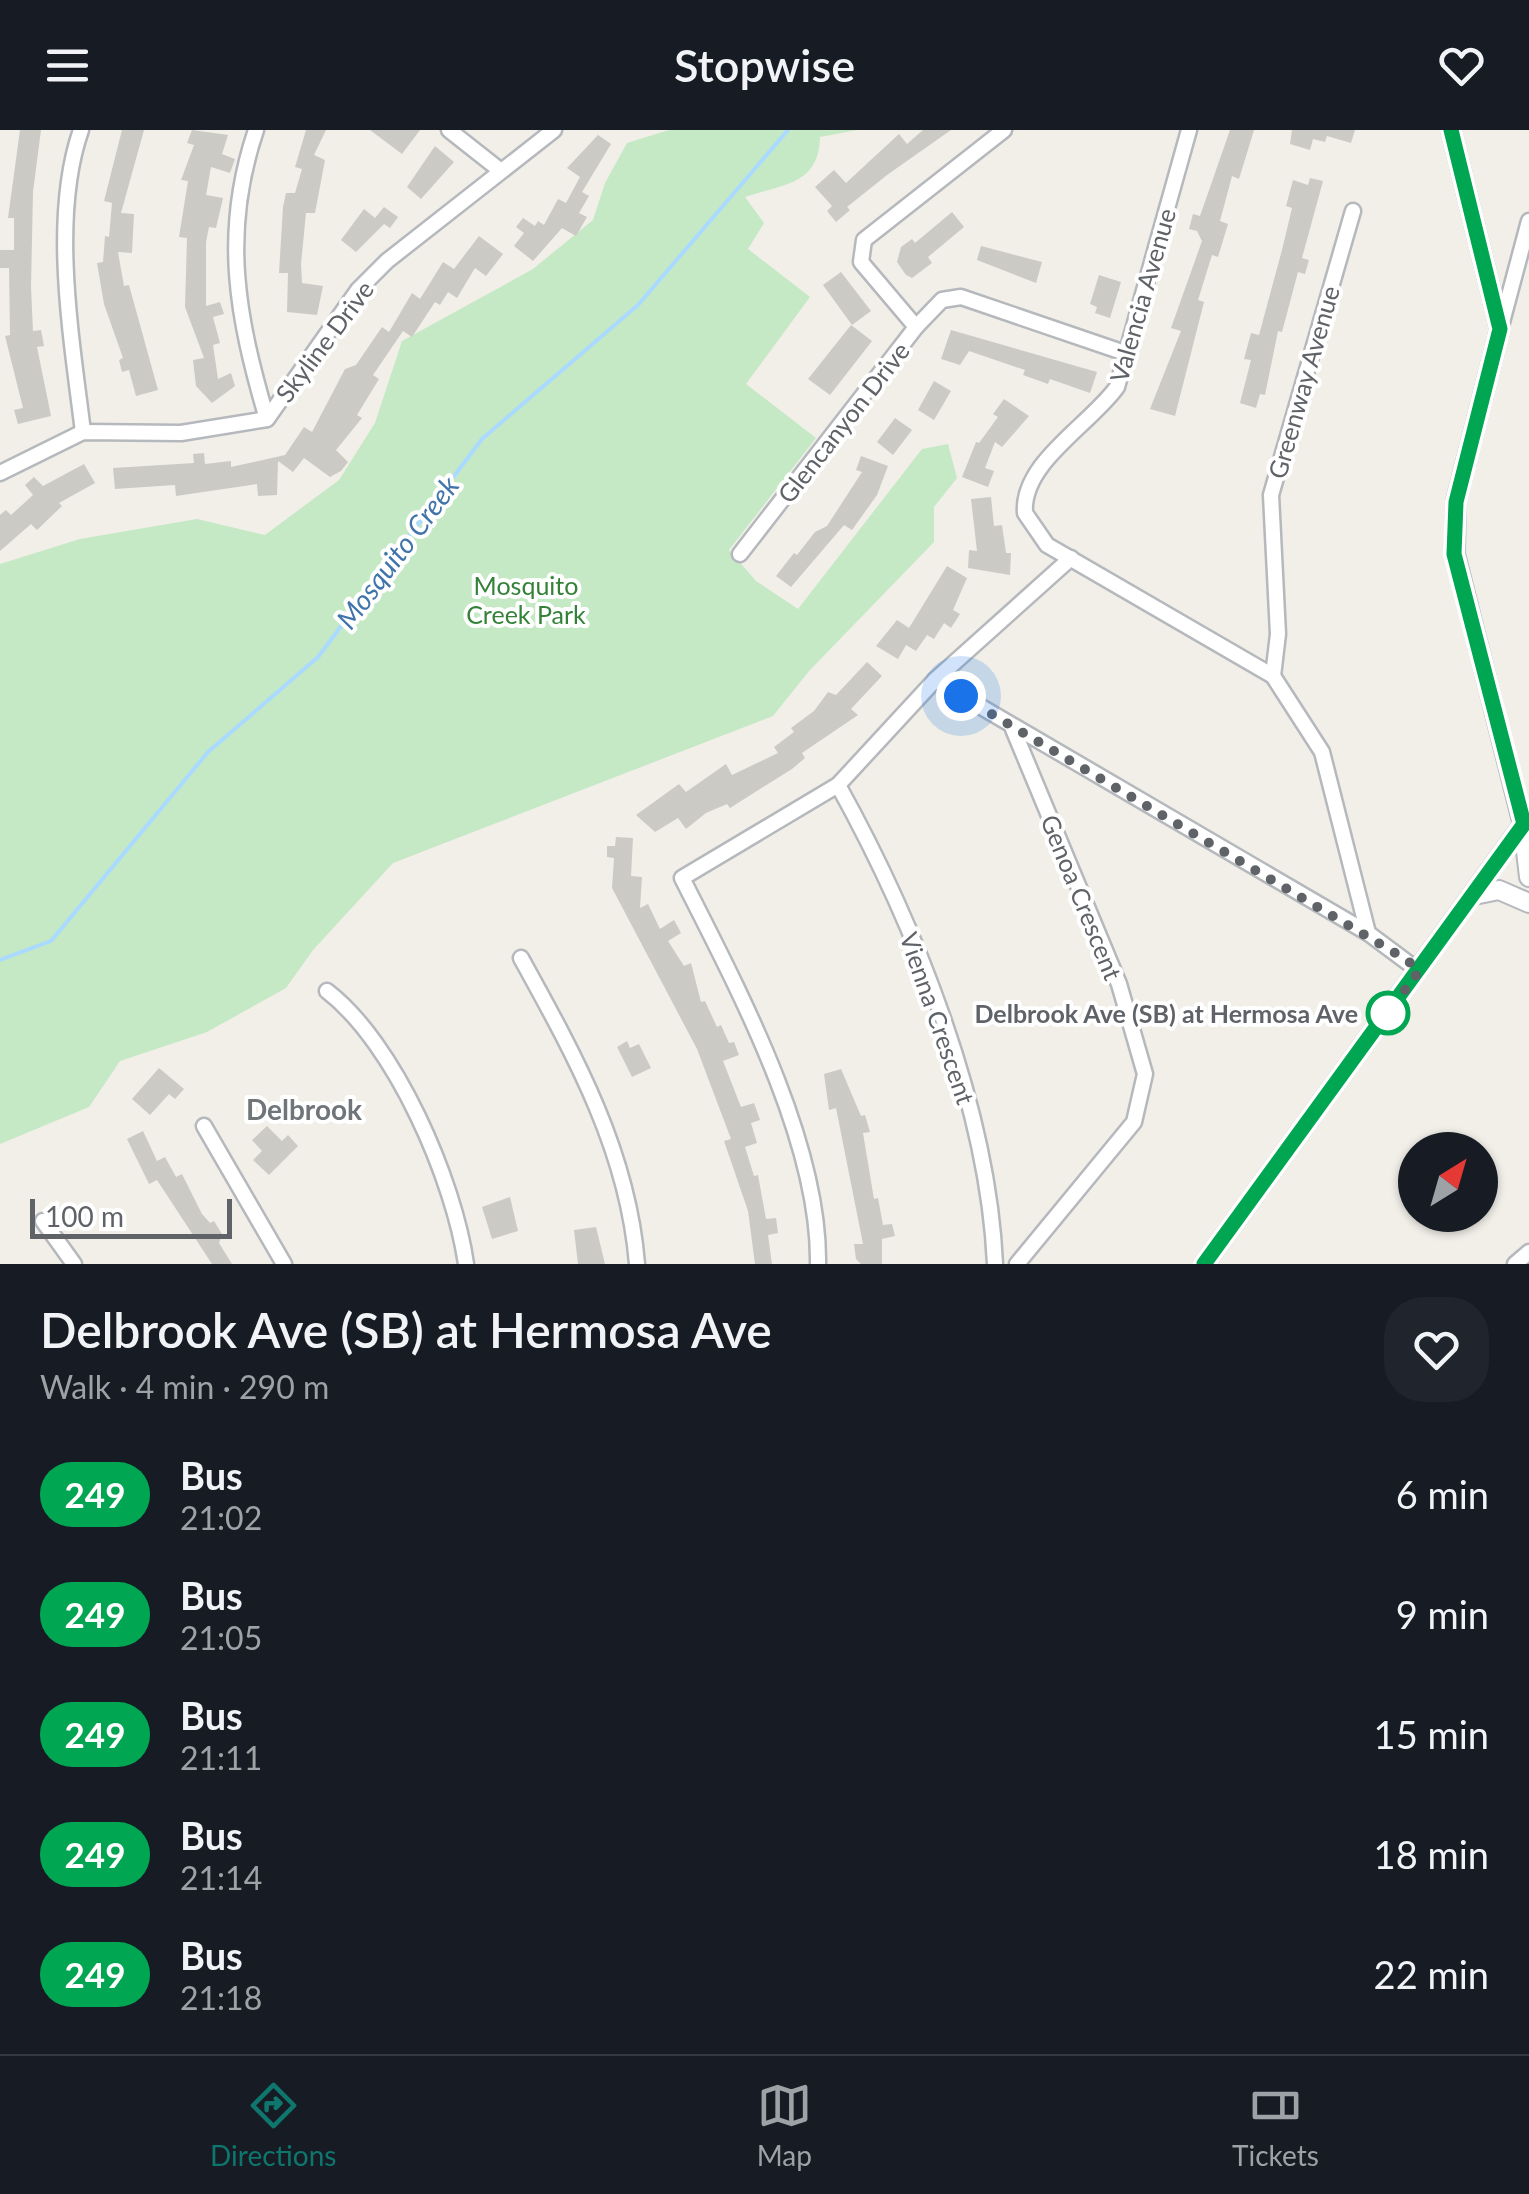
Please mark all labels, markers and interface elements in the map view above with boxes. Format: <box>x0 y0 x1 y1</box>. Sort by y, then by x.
icon: menu <box>40 38 95 93</box>
text: Stopwise <box>674 38 855 92</box>
icon: heart <box>1434 38 1489 93</box>
street label: Valencia Avenue <box>1103 205 1181 385</box>
street label: Skyline Drive <box>269 274 379 408</box>
street label: Greenway Avenue <box>1261 282 1345 482</box>
street label: Glencanyon Drive <box>771 336 915 508</box>
water label: Mosquito Creek <box>329 468 466 635</box>
park label: Mosquito Creek Park <box>466 570 586 629</box>
your location <box>936 671 986 721</box>
street label: Genoa Crescent <box>1035 810 1129 984</box>
street label: Vienna Crescent <box>895 928 981 1108</box>
marker: Delbrook Ave (SB) at Hermosa Ave <box>1367 992 1409 1034</box>
place label: Delbrook Ave (SB) at Hermosa Ave <box>974 998 1358 1028</box>
district label: Delbrook <box>246 1092 362 1126</box>
north arrow <box>1398 1132 1498 1232</box>
map controls <box>1398 1132 1498 1232</box>
scale bar <box>30 1194 232 1238</box>
text: 100 m <box>45 1199 124 1233</box>
button: heart <box>1384 1297 1489 1402</box>
text: Delbrook Ave (SB) at Hermosa Ave <box>40 1301 772 1358</box>
text: Walk · 4 min · 290 m <box>40 1367 329 1406</box>
text: Bus <box>180 1452 243 1498</box>
text: 6 min <box>1396 1471 1489 1517</box>
text: 249 <box>65 1473 125 1515</box>
text: 21:02 <box>180 1498 262 1537</box>
text: Bus <box>180 1572 243 1618</box>
text: 9 min <box>1396 1591 1489 1637</box>
text: 249 <box>65 1593 125 1635</box>
text: 21:05 <box>180 1618 262 1657</box>
text: Bus <box>180 1692 243 1738</box>
text: 15 min <box>1374 1711 1489 1757</box>
text: 249 <box>65 1713 125 1755</box>
text: 21:11 <box>180 1738 262 1777</box>
text: Bus <box>180 1812 243 1858</box>
text: 18 min <box>1374 1831 1489 1877</box>
text: 249 <box>65 1833 125 1875</box>
text: 21:14 <box>180 1858 262 1897</box>
text: Bus <box>180 1932 243 1978</box>
text: 22 min <box>1374 1951 1489 1997</box>
text: 249 <box>65 1953 125 1995</box>
text: 21:18 <box>180 1978 262 2017</box>
tab: Directions <box>210 2078 336 2172</box>
tab: Map <box>757 2078 812 2172</box>
tab: Tickets <box>1232 2078 1319 2172</box>

